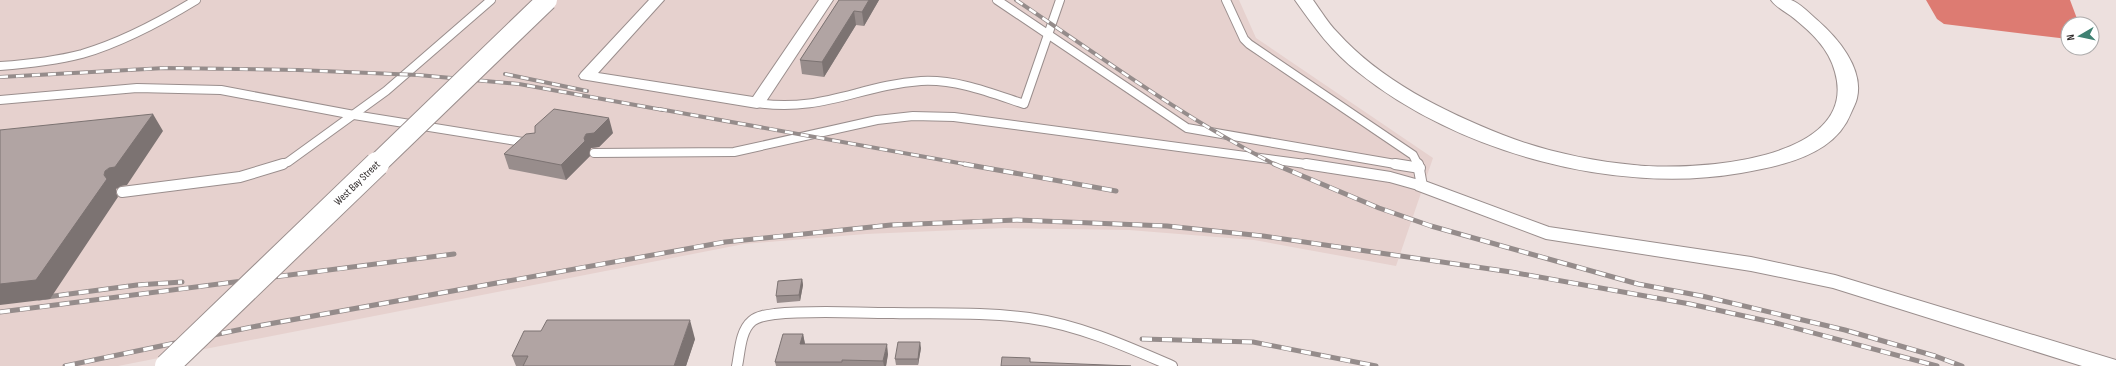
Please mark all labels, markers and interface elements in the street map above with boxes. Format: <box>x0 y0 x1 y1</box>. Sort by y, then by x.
north arrow <box>2060 16 2100 56</box>
text: N <box>2064 33 2077 41</box>
street label: West Bay Street <box>331 157 383 208</box>

